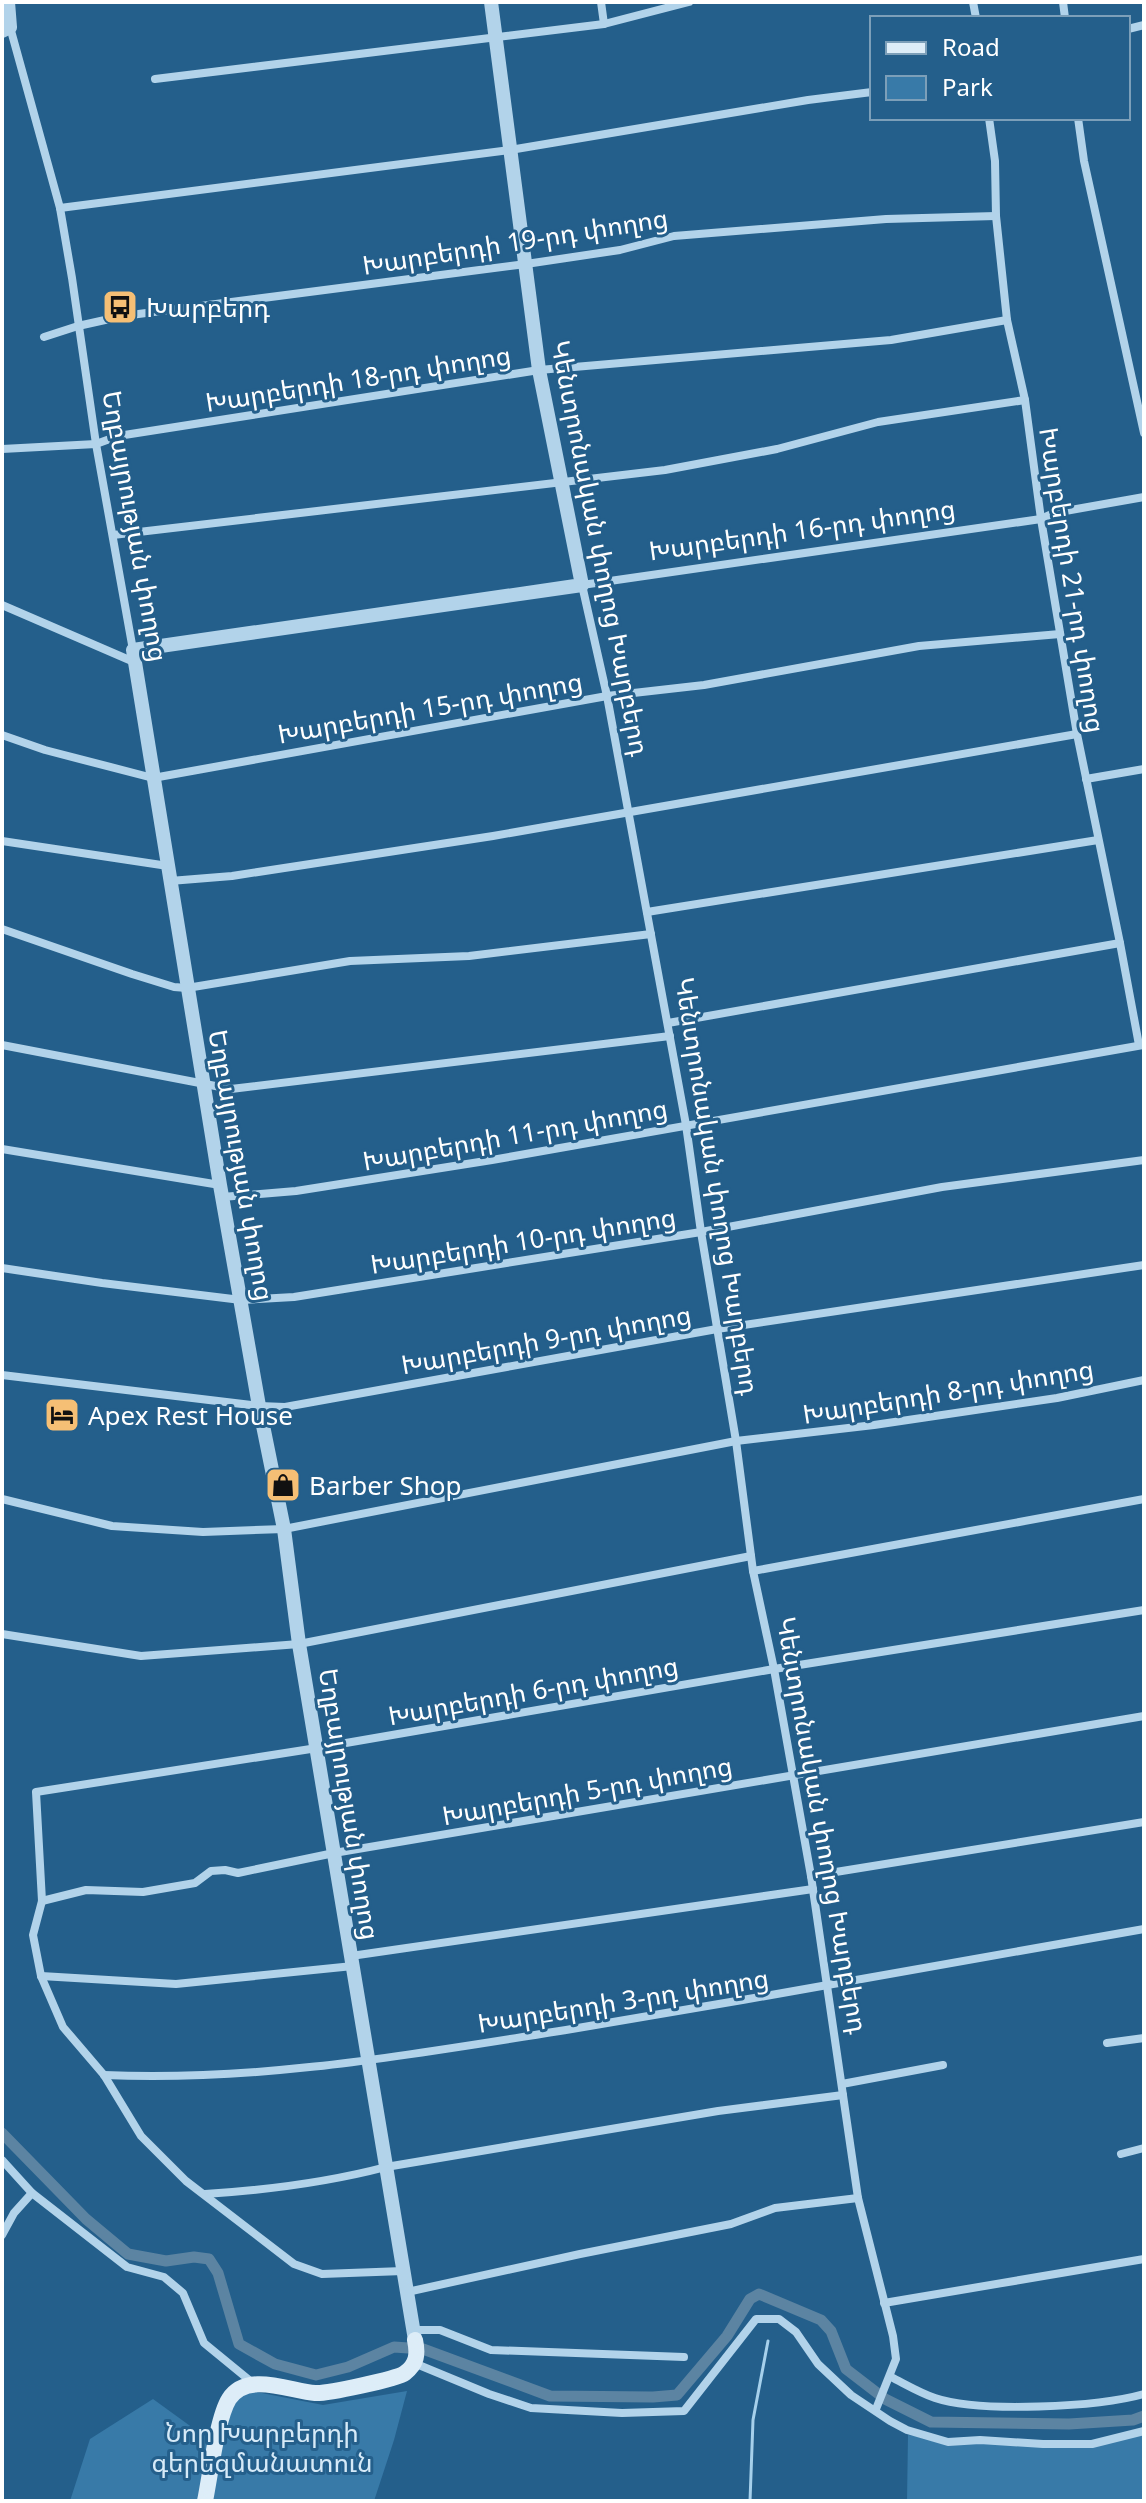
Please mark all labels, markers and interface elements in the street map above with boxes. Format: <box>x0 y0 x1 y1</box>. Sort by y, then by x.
legend <box>870 16 1130 120</box>
text: Road <box>942 30 1000 63</box>
text: Park <box>942 70 993 103</box>
street label: Խարբերդի 19-րդ փողոց <box>360 199 670 283</box>
bus stop icon: Խարբերդ <box>101 288 139 326</box>
place label: Խարբերդ <box>146 289 270 325</box>
street label: Խարբերդի 18-րդ փողոց <box>203 336 513 420</box>
street label: Կենտրոնական փողոց Խարբերդ <box>543 337 659 759</box>
street label: Եղբայրության փողոց <box>94 388 178 664</box>
street label: Խարբերդի 21-րդ փողոց <box>1031 425 1115 735</box>
street label: Խարբերդի 16-րդ փողոց <box>646 490 958 568</box>
street label: Խարբերդի 15-րդ փողոց <box>275 662 585 752</box>
street label: Կենտրոնական փողոց Խարբերդ <box>667 975 769 1398</box>
street label: Եղբայրության փողոց <box>200 1027 284 1303</box>
street label: Խարբերդի 11-րդ փողոց <box>360 1089 670 1179</box>
street label: Խարբերդի 10-րդ փողոց <box>368 1198 678 1282</box>
street label: Խարբերդի 9-րդ փողոց <box>398 1296 694 1382</box>
street label: Խարբերդի 8-րդ փողոց <box>800 1350 1096 1432</box>
hotel icon: Apex Rest House <box>43 1396 81 1434</box>
place label: Apex Rest House <box>88 1397 293 1433</box>
shop icon: Barber Shop <box>264 1466 302 1504</box>
place label: Barber Shop <box>309 1467 461 1503</box>
street label: Կենտրոնական փողոց Խարբերդ <box>769 1614 877 2037</box>
street label: Խարբերդի 6-րդ փողոց <box>385 1647 681 1733</box>
street label: Եղբայրության փողոց <box>311 1666 389 1942</box>
street label: Խարբերդի 5-րդ փողոց <box>439 1747 735 1833</box>
street label: Խարբերդի 3-րդ փողոց <box>475 1959 771 2041</box>
park label: Նոր Խարբերդի գերեզմանատուն <box>151 2414 373 2480</box>

